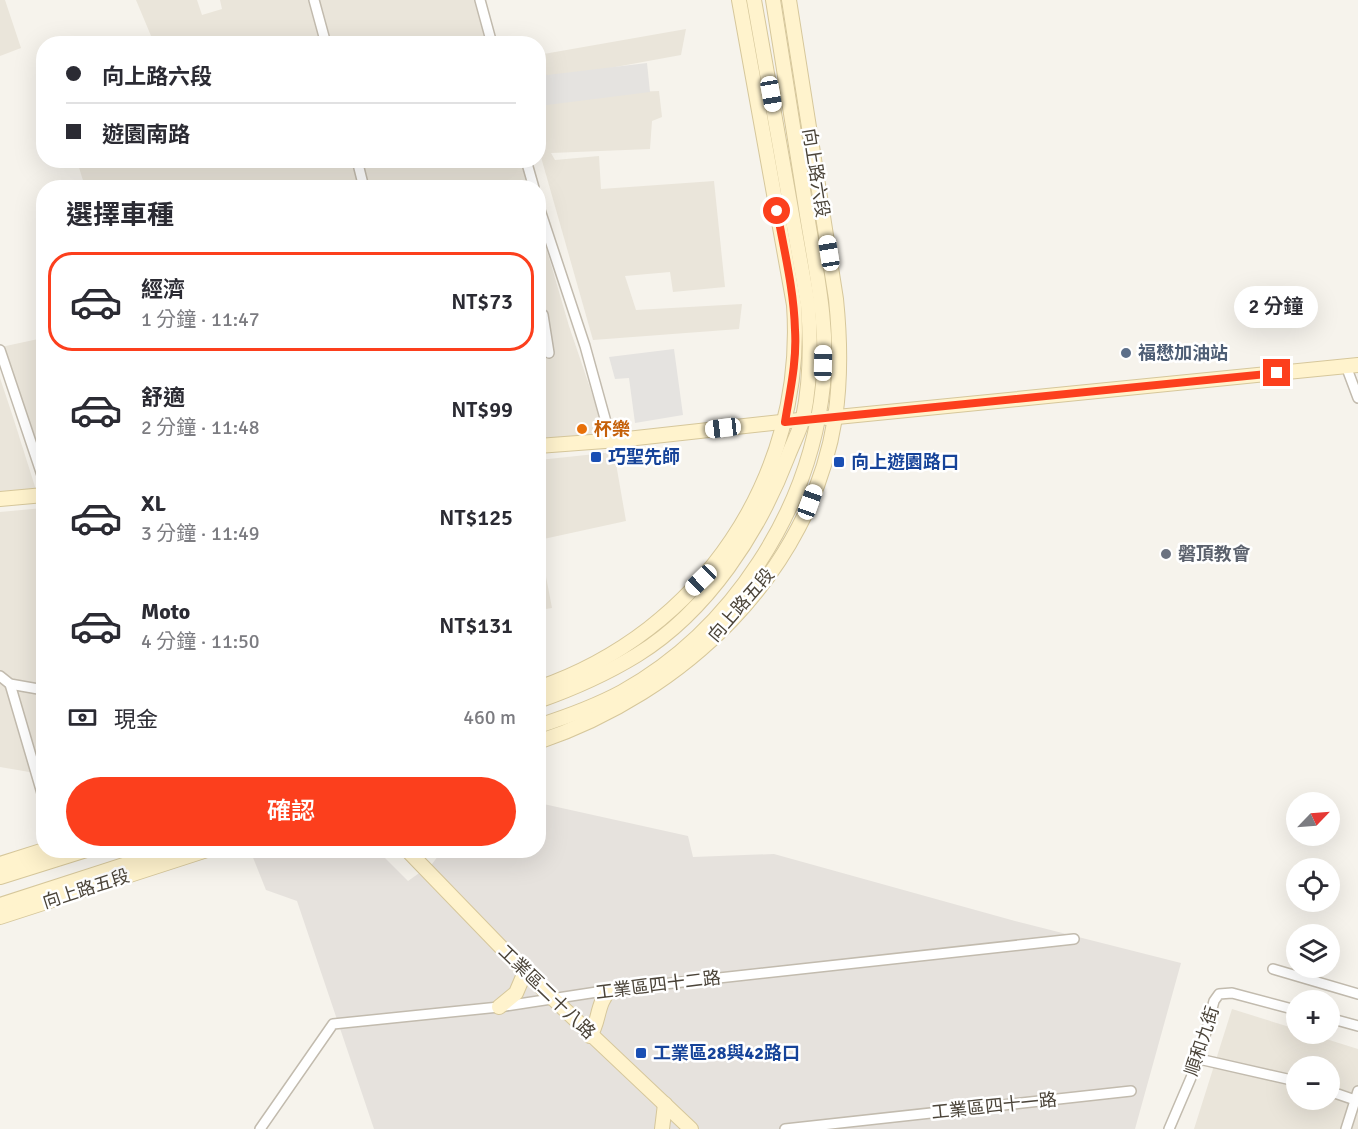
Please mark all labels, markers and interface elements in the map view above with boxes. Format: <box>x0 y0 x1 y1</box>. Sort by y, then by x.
text: 向上路六段 <box>102 63 212 90</box>
car <box>759 75 783 113</box>
text: 遊園南路 <box>102 121 190 148</box>
street label: 向上路六段 <box>798 127 834 219</box>
route start <box>763 197 790 224</box>
text: 選擇車種 <box>66 199 174 232</box>
car <box>817 234 841 272</box>
icon: car <box>69 275 123 329</box>
text: 經濟 <box>141 276 185 303</box>
callout: 2 分鐘 <box>1235 286 1319 328</box>
text: NT$73 <box>451 288 513 315</box>
text: 2 分鐘 <box>1248 294 1304 319</box>
text: 1 分鐘 · 11:47 <box>141 307 260 332</box>
place label: 福懋加油站 <box>1138 342 1228 364</box>
car <box>814 345 832 381</box>
marker: 福懋加油站 <box>1119 346 1133 360</box>
route end <box>1263 359 1290 386</box>
icon: car <box>69 383 123 437</box>
text: 舒適 <box>141 384 185 411</box>
text: NT$99 <box>451 396 513 423</box>
text: 2 分鐘 · 11:48 <box>141 415 260 440</box>
car <box>704 417 742 439</box>
place label: 杯樂 <box>594 418 630 440</box>
marker: 杯樂 <box>575 422 589 436</box>
place label: 巧聖先師 <box>608 446 680 468</box>
marker: 巧聖先師 <box>589 450 603 464</box>
place label: 向上遊園路口 <box>851 451 959 473</box>
marker: 向上遊園路口 <box>832 455 846 469</box>
car <box>795 482 825 522</box>
text: XL <box>141 490 166 517</box>
icon: car <box>69 491 123 545</box>
text: NT$125 <box>439 504 513 531</box>
text: 3 分鐘 · 11:49 <box>141 521 260 546</box>
place label: 磐頂教會 <box>1178 543 1251 565</box>
marker: 磐頂教會 <box>1159 547 1173 561</box>
car <box>682 561 720 599</box>
street label: 向上路五段 <box>703 564 779 646</box>
text: Moto <box>141 598 190 625</box>
icon: car <box>69 599 123 653</box>
text: NT$131 <box>439 612 513 639</box>
text: 4 分鐘 · 11:50 <box>141 629 260 654</box>
icon: cash <box>66 701 99 734</box>
text: 460 m <box>463 705 516 730</box>
text: 現金 <box>114 706 158 733</box>
button: 確認 <box>66 777 516 846</box>
north arrow <box>1286 792 1340 846</box>
map controls <box>1286 792 1340 1110</box>
button: locate <box>1286 858 1340 912</box>
street label: 向上路五段 <box>40 865 132 913</box>
button: layers <box>1286 924 1340 978</box>
street label: 工業區二十八路 <box>494 940 600 1044</box>
street label: 工業區四十二路 <box>594 966 722 1004</box>
button: + <box>1286 990 1340 1044</box>
street label: 順和九街 <box>1180 1003 1224 1079</box>
place label: 工業區28與42路口 <box>653 1042 800 1064</box>
marker: 工業區28與42路口 <box>634 1046 648 1060</box>
button: − <box>1286 1056 1340 1110</box>
street label: 工業區四十一路 <box>930 1088 1058 1124</box>

